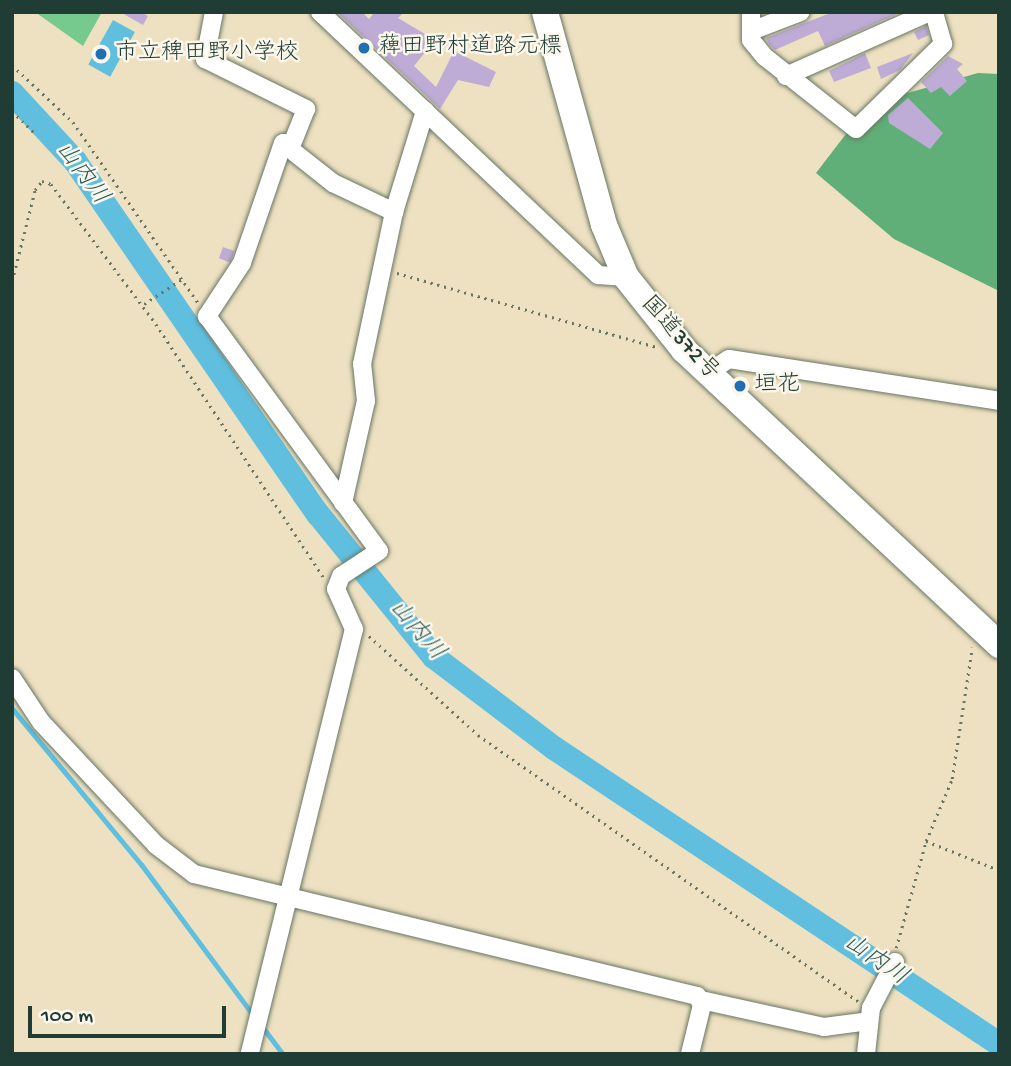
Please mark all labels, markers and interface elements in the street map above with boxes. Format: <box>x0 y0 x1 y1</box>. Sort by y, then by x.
place label: 薭田野村道路元標 <box>378 34 562 62</box>
place label: 市立稗田野小学校 <box>115 40 299 68</box>
marker: 薭田野村道路元標 <box>356 40 372 56</box>
marker: 市立稗田野小学校 <box>93 46 109 62</box>
water label: 山内川 <box>48 137 114 211</box>
street label: 国道372号 <box>634 291 724 387</box>
place label: 垣花 <box>754 372 800 400</box>
marker: 垣花 <box>732 378 748 394</box>
water label: 山内川 <box>382 594 450 668</box>
water label: 山内川 <box>837 929 913 993</box>
scale bar <box>32 992 229 1036</box>
text: 100 m <box>41 1005 93 1030</box>

